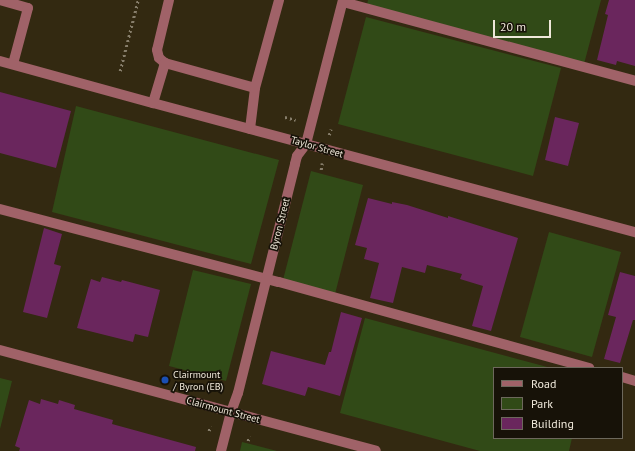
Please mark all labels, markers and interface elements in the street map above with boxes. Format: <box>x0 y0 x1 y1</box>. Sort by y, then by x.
scale bar <box>495 12 553 38</box>
text: 20 m <box>500 19 526 34</box>
street label: Taylor Street <box>289 134 345 160</box>
street label: Byron Street <box>268 197 292 251</box>
legend <box>493 367 623 439</box>
place label: Clairmount / Byron (EB) <box>173 368 223 392</box>
marker: Clairmount / Byron (EB) <box>160 375 170 385</box>
text: Road <box>531 376 556 391</box>
street label: Clairmount Street <box>185 394 261 426</box>
text: Park <box>531 396 553 411</box>
text: Building <box>531 416 574 431</box>

